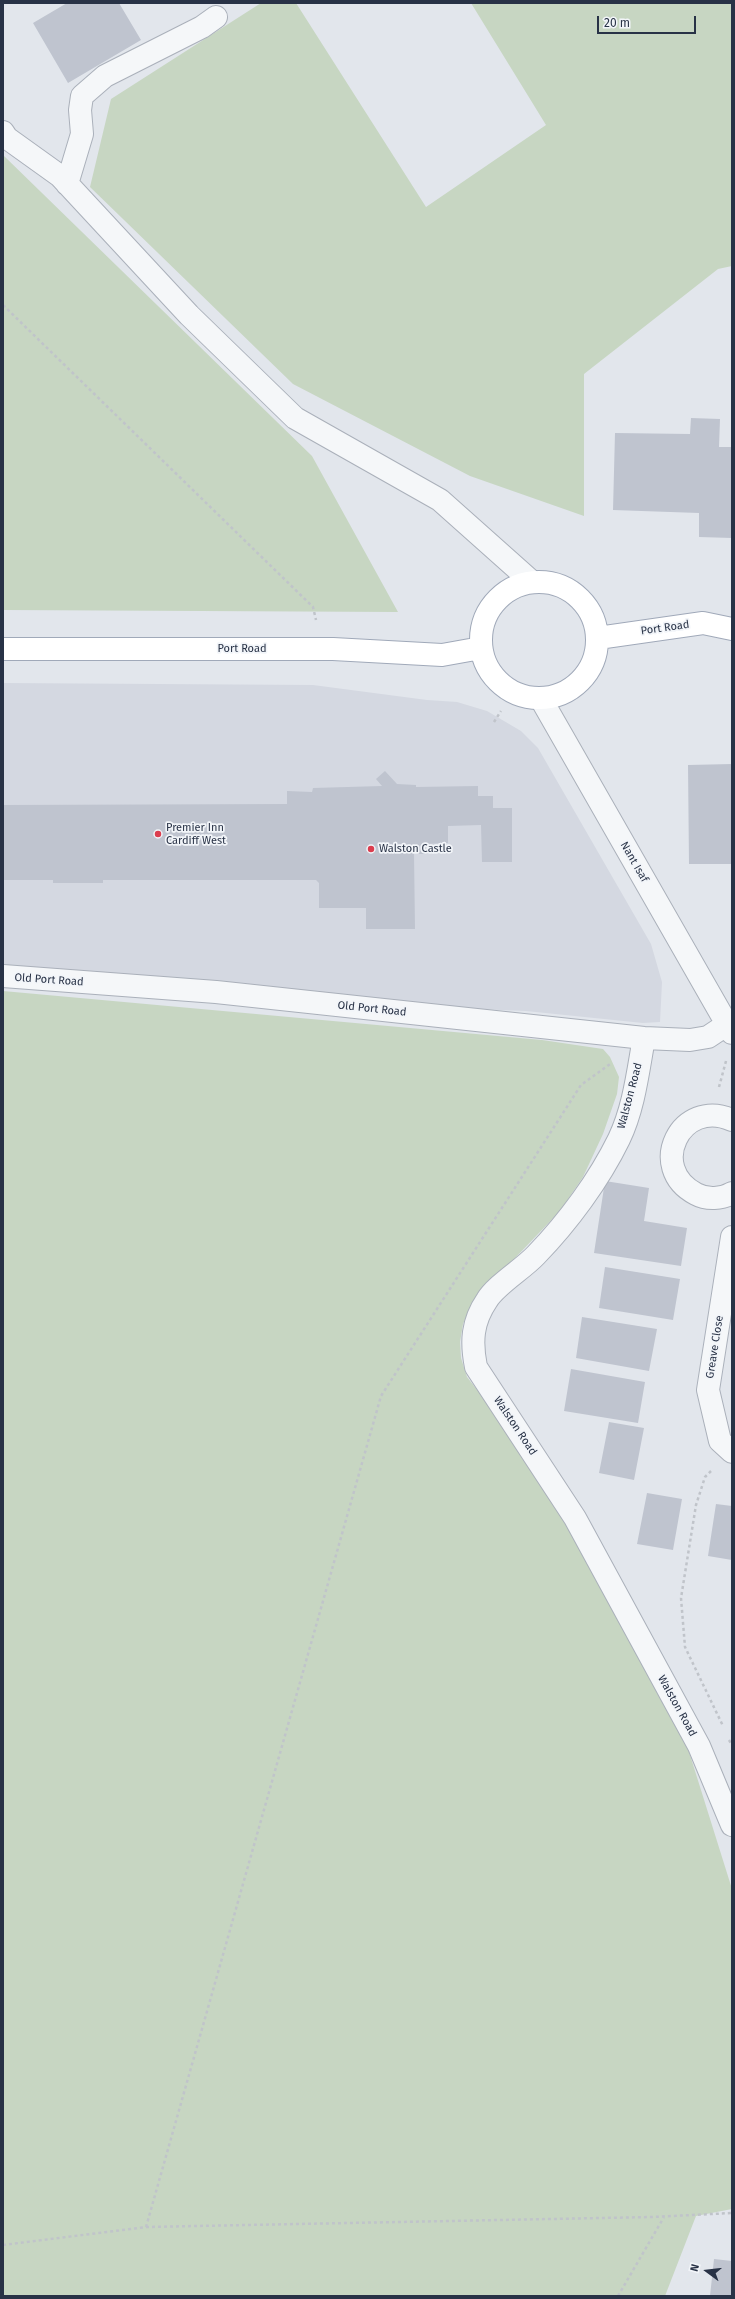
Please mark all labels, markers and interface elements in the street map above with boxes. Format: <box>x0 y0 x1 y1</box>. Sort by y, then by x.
scale bar <box>599 8 698 34</box>
text: 20 m <box>604 16 630 30</box>
street label: Port Road <box>640 618 690 638</box>
street label: Port Road <box>218 642 266 656</box>
place label: Premier Inn Cardiff West <box>166 821 226 847</box>
marker: Premier Inn Cardiff West <box>153 829 163 839</box>
street label: Nant Isaf <box>617 839 651 885</box>
place label: Walston Castle <box>379 842 452 856</box>
marker: Walston Castle <box>366 844 376 854</box>
street label: Old Port Road <box>14 971 84 989</box>
street label: Old Port Road <box>337 999 407 1019</box>
street label: Walston Road <box>615 1061 645 1131</box>
street label: Greave Close <box>704 1315 726 1379</box>
street label: Walston Road <box>491 1394 539 1458</box>
street label: Walston Road <box>655 1673 699 1739</box>
north arrow <box>687 2251 727 2291</box>
text: N <box>688 2263 702 2273</box>

